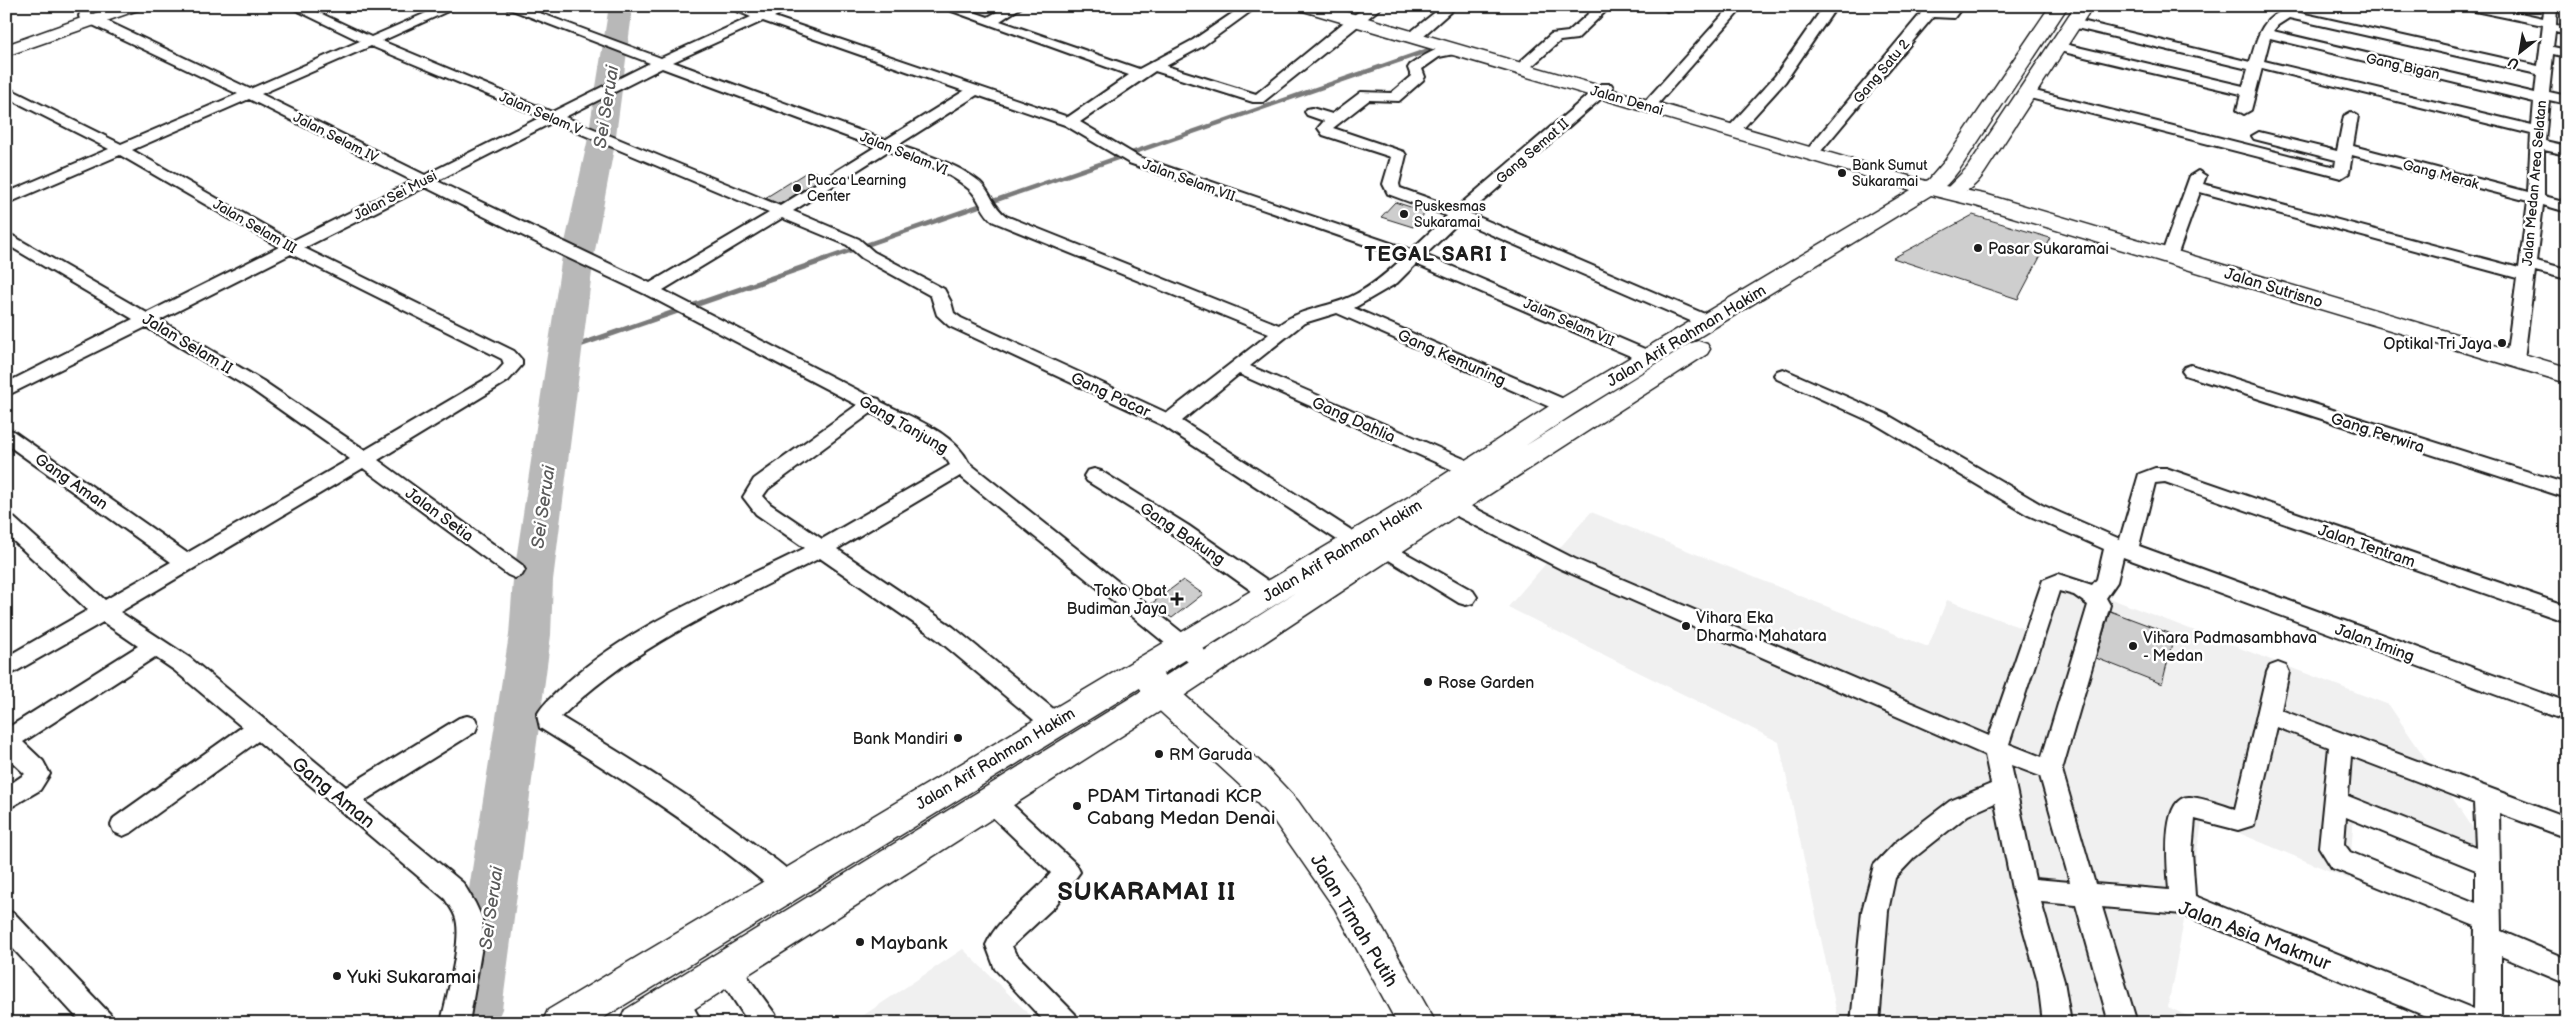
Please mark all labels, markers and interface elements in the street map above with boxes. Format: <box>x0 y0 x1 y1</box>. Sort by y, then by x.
north arrow <box>2496 28 2546 78</box>
street label: Gang Satu 2 <box>1850 35 1914 107</box>
street label: Gang Bigan <box>2364 50 2441 83</box>
text: U <box>2505 53 2522 73</box>
water label: Sei Seruai <box>590 63 624 150</box>
street label: Jalan Denai <box>1588 82 1665 119</box>
street label: Jalan Selam V <box>497 88 585 139</box>
street label: Jalan Medan Area Selatan <box>2519 99 2550 266</box>
street label: Jalan Selam IV <box>290 109 382 166</box>
street label: Gang Semat II <box>1492 115 1572 188</box>
street label: Jalan Selam VI <box>858 128 950 179</box>
street label: Jalan Selam VII <box>1140 156 1237 205</box>
street label: Gang Merak <box>2401 156 2481 193</box>
place label: Bank Sumut Sukaramai <box>1852 157 1928 190</box>
street label: Jalan Sei Musi <box>351 167 440 224</box>
marker: Bank Sumut Sukaramai <box>1836 167 1848 179</box>
place label: Pucca Learning Center <box>807 172 906 205</box>
marker: Pucca Learning Center <box>791 182 803 194</box>
street label: Jalan Selam III <box>210 196 299 257</box>
place label: Puskesmas Sukaramai <box>1414 198 1486 231</box>
marker: Puskesmas Sukaramai <box>1398 208 1410 220</box>
place label: Pasar Sukaramai <box>1988 240 2109 259</box>
district label: TEGAL SARI I <box>1364 242 1508 267</box>
marker: Pasar Sukaramai <box>1972 242 1984 254</box>
street label: Jalan Sutrisno <box>2222 264 2325 312</box>
street label: Jalan Arif Rahman Hakim <box>1604 281 1770 391</box>
street label: Jalan Selam VII <box>1521 295 1617 350</box>
street label: Jalan Selam II <box>139 310 236 379</box>
street label: Gang Kemuning <box>1394 326 1508 391</box>
place label: Optikal Tri Jaya <box>2383 335 2492 354</box>
marker: Optikal Tri Jaya <box>2496 337 2508 349</box>
street label: Gang Pacar <box>1068 369 1153 422</box>
street label: Gang Tanjung <box>855 392 951 459</box>
street label: Gang Dahlia <box>1309 394 1398 447</box>
street label: Gang Perwira <box>2328 409 2427 457</box>
street label: Gang Aman <box>31 450 111 514</box>
water label: Sei Seruai <box>527 463 560 550</box>
street label: Jalan Setia <box>401 484 477 546</box>
street label: Jalan Arif Rahman Hakim <box>1260 496 1426 606</box>
street label: Gang Bakung <box>1136 499 1228 570</box>
street label: Jalan Tentram <box>2315 521 2418 572</box>
place label: Toko Obat Budiman Jaya <box>1066 582 1167 619</box>
marker: Toko Obat Budiman Jaya <box>1171 593 1183 605</box>
place label: Vihara Eka Dharma Mahatara <box>1696 609 1827 646</box>
marker: Vihara Eka Dharma Mahatara <box>1680 620 1692 632</box>
street label: Jalan Iming <box>2332 620 2417 667</box>
place label: Vihara Padmasambhava - Medan <box>2143 629 2317 666</box>
marker: Vihara Padmasambhava - Medan <box>2127 640 2139 652</box>
place label: Rose Garden <box>1438 674 1534 693</box>
marker: Rose Garden <box>1422 676 1434 688</box>
street label: Jalan Arif Rahman Hakim <box>913 704 1079 814</box>
place label: Bank Mandiri <box>852 730 948 749</box>
marker: Bank Mandiri <box>952 732 964 744</box>
place label: RM Garuda <box>1169 746 1252 765</box>
marker: RM Garuda <box>1153 748 1165 760</box>
street label: Gang Aman <box>287 753 379 834</box>
place label: PDAM Tirtanadi KCP Cabang Medan Denai <box>1087 785 1275 830</box>
marker: PDAM Tirtanadi KCP Cabang Medan Denai <box>1071 800 1083 812</box>
street label: Jalan Timah Putih <box>1305 850 1402 991</box>
water label: Sei Seruai <box>475 864 508 951</box>
district label: SUKARAMAI II <box>1058 877 1236 908</box>
street label: Jalan Asia Makmur <box>2175 897 2335 976</box>
place label: Maybank <box>870 932 948 955</box>
marker: Maybank <box>854 936 866 948</box>
place label: Yuki Sukaramai <box>346 966 476 989</box>
marker: Yuki Sukaramai <box>331 970 343 982</box>

